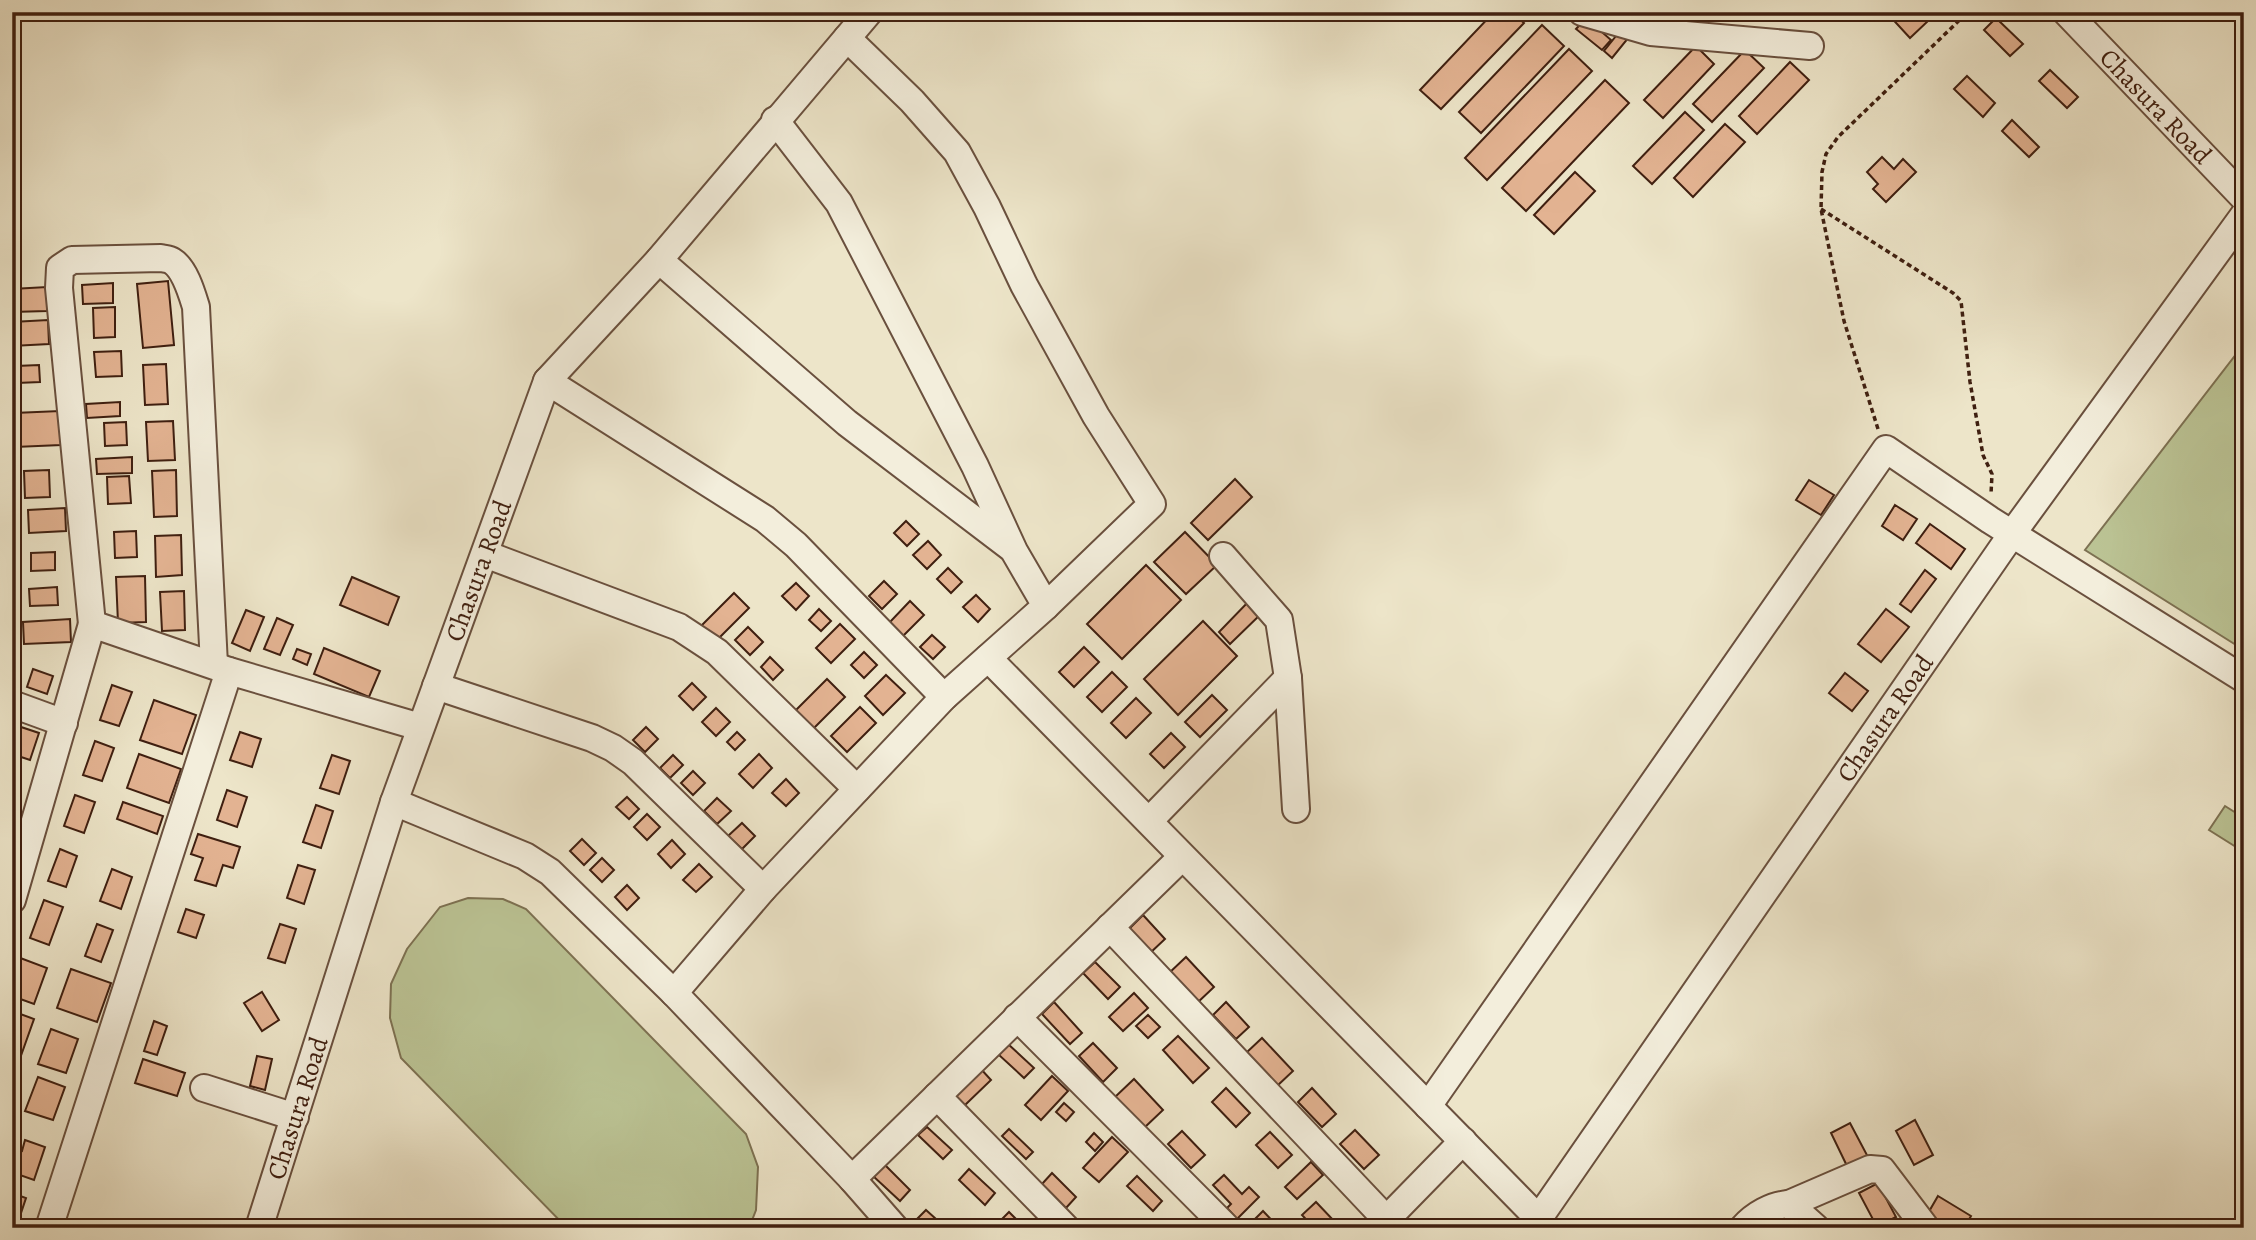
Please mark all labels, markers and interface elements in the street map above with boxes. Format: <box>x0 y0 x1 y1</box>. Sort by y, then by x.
street label: Chasura Road <box>2092 41 2219 172</box>
street label: Chasura Road <box>437 495 520 646</box>
street label: Chasura Road <box>1829 648 1942 789</box>
street label: Chasura Road <box>259 1032 337 1184</box>

